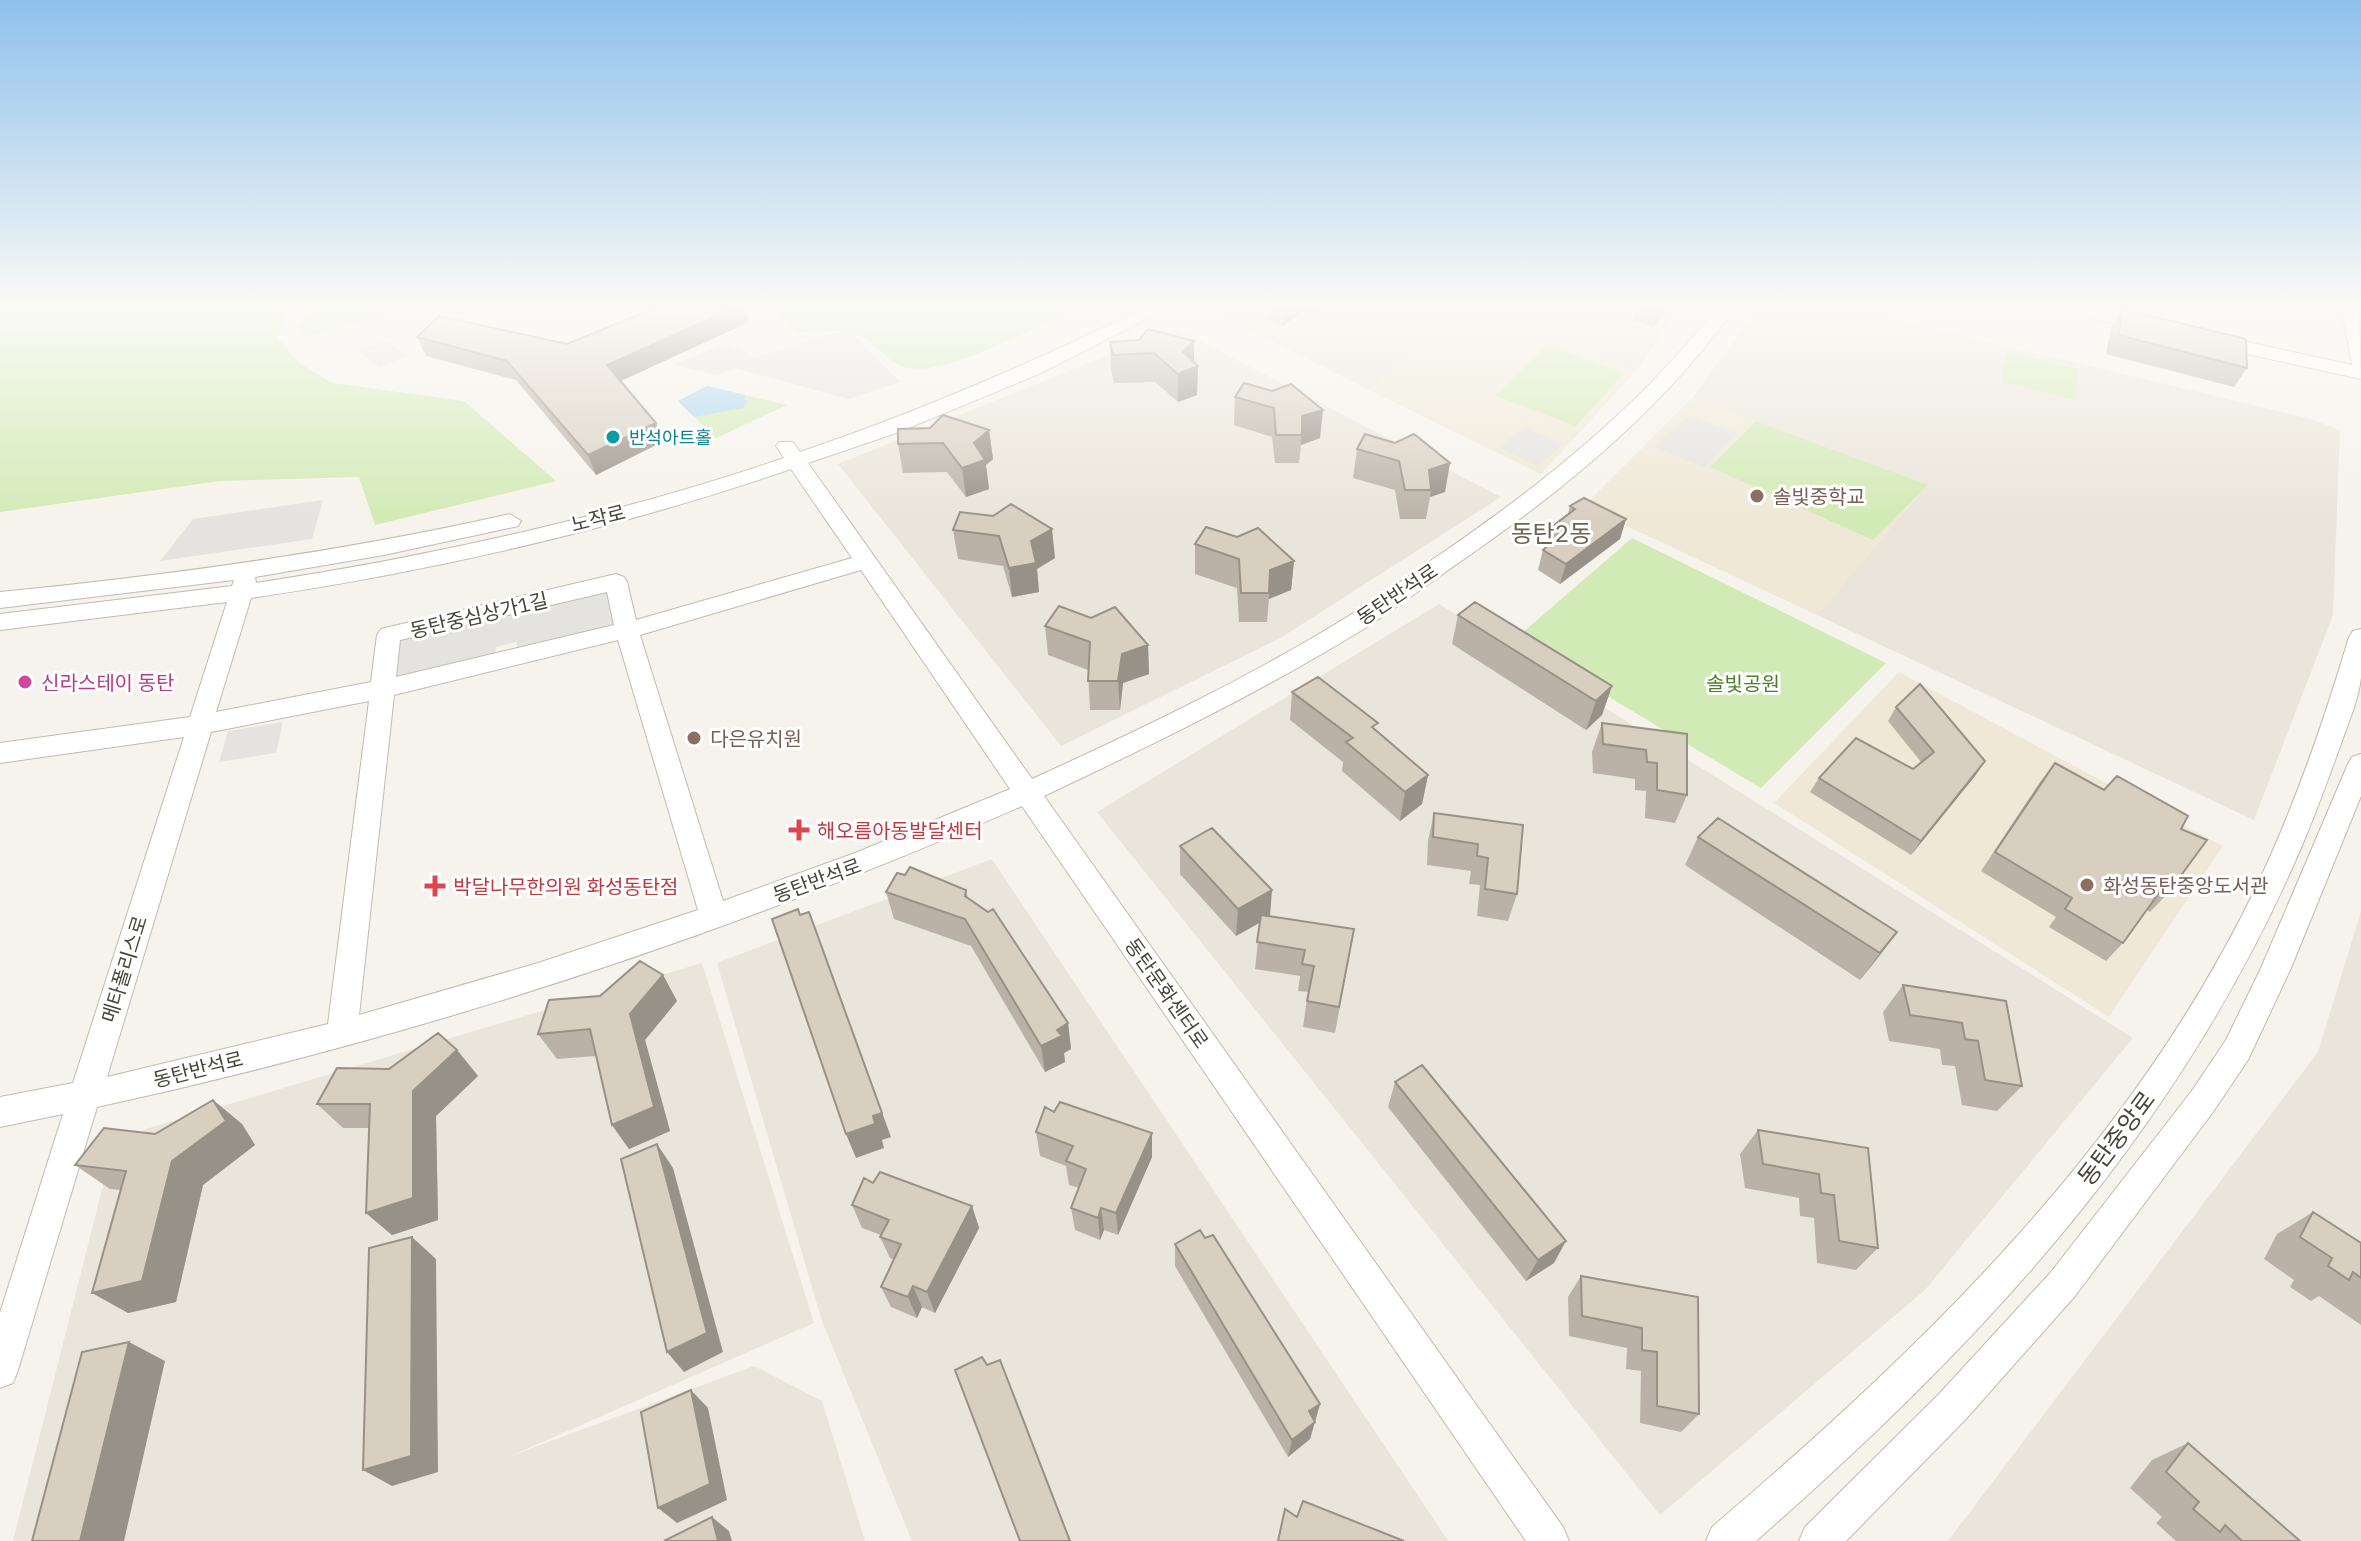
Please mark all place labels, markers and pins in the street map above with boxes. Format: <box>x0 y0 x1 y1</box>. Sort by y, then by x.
place label: 반석아트홀 <box>629 426 712 449</box>
marker: 반석아트홀 <box>604 428 622 446</box>
place label: 솔빛중학교 <box>1773 483 1865 510</box>
marker: 솔빛중학교 <box>1748 487 1766 505</box>
place label: 신라스테이 동탄 <box>41 669 175 696</box>
marker: 신라스테이 동탄 <box>16 673 34 691</box>
place label: 다은유치원 <box>710 725 802 752</box>
marker: 다은유치원 <box>685 729 703 747</box>
place label: 해오름아동발달센터 <box>817 817 983 844</box>
marker: 해오름아동발달센터 <box>788 819 810 841</box>
place label: 화성동탄중앙도서관 <box>2103 872 2269 899</box>
place label: 박달나무한의원 화성동탄점 <box>453 873 679 900</box>
marker: 박달나무한의원 화성동탄점 <box>424 875 446 897</box>
marker: 화성동탄중앙도서관 <box>2078 876 2096 894</box>

